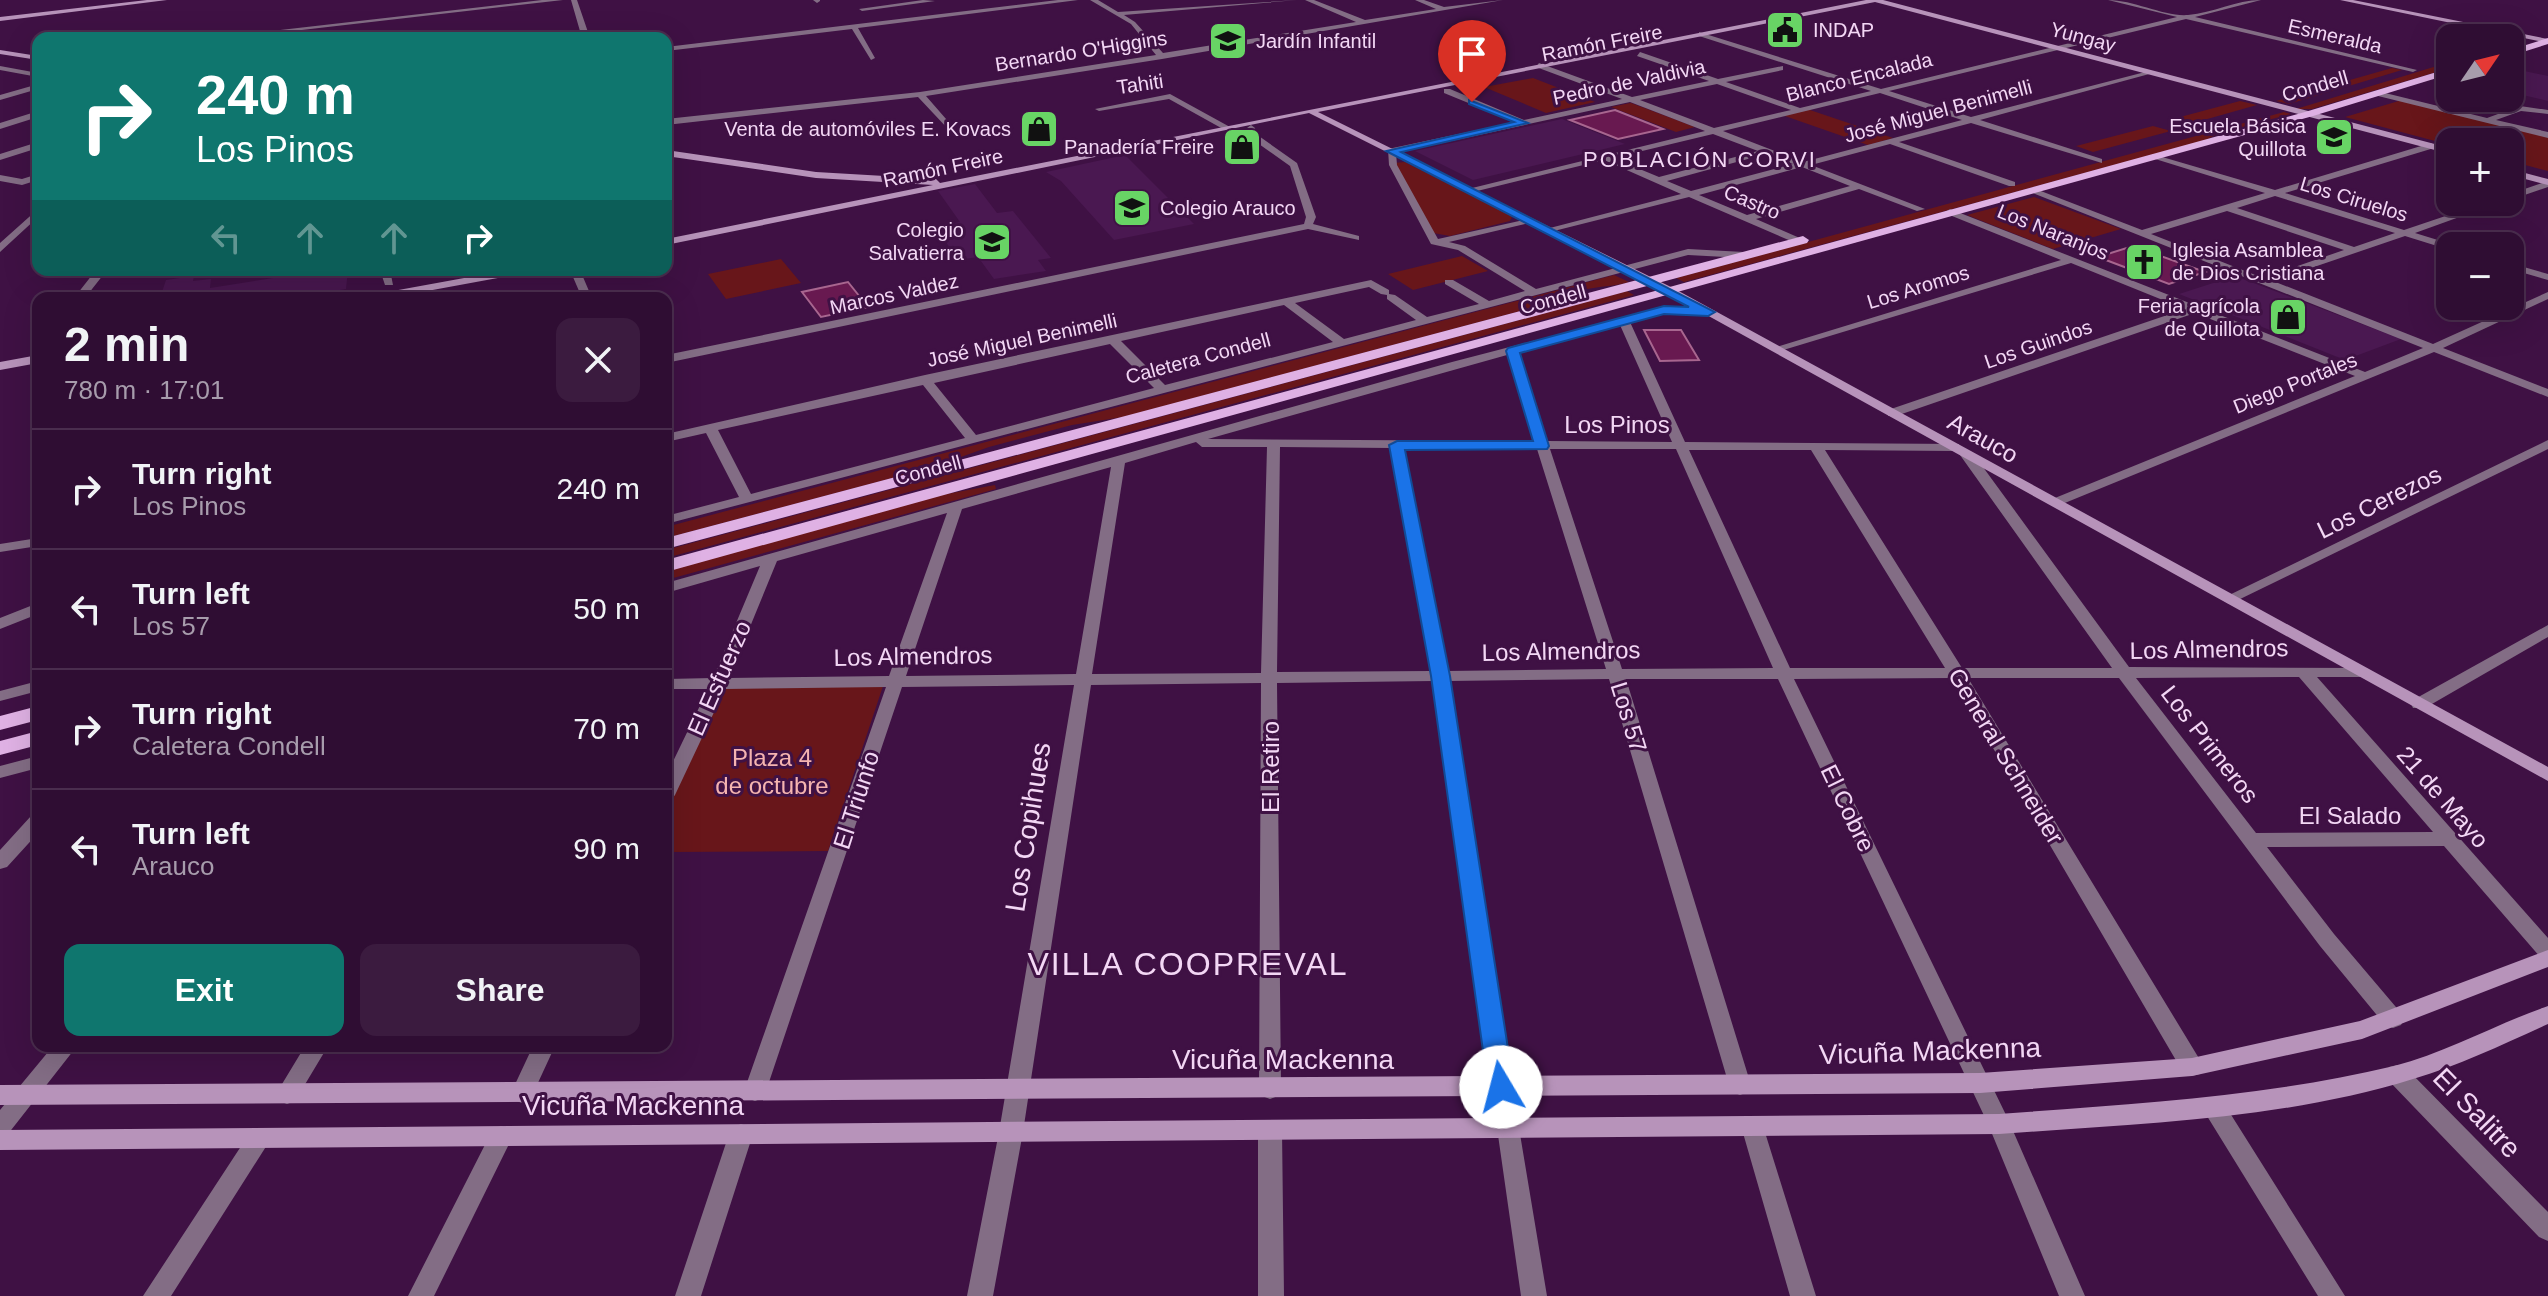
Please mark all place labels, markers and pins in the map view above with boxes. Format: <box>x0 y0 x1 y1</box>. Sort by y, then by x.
public building icon: INDAP <box>1764 9 1806 51</box>
place label: INDAP <box>1813 19 1874 41</box>
school or university icon: Jardín Infantil <box>1207 20 1249 62</box>
pin <box>1438 20 1506 102</box>
place label: Jardín Infantil <box>1256 30 1376 52</box>
shop icon: Venta de automóviles E. Kovacs <box>1018 108 1060 150</box>
place label: Escuela Básica Quillota <box>2169 115 2307 160</box>
school or university icon: Escuela Básica Quillota <box>2313 116 2355 158</box>
place label: Venta de automóviles E. Kovacs <box>724 118 1011 140</box>
shop icon: Panadería Freire <box>1221 126 1263 168</box>
place label: Panadería Freire <box>1064 136 1214 158</box>
school or university icon: Colegio Arauco <box>1111 187 1153 229</box>
place label: Colegio Arauco <box>1160 197 1296 219</box>
place label: Colegio Salvatierra <box>868 219 965 264</box>
school or university icon: Colegio Salvatierra <box>971 221 1013 263</box>
place label: Iglesia Asamblea de Dios Cristiana <box>2172 239 2325 284</box>
church icon: Iglesia Asamblea de Dios Cristiana <box>2123 241 2165 283</box>
place label: Feria agrícola de Quillota <box>2138 295 2261 340</box>
shop icon: Feria agrícola de Quillota <box>2267 296 2309 338</box>

